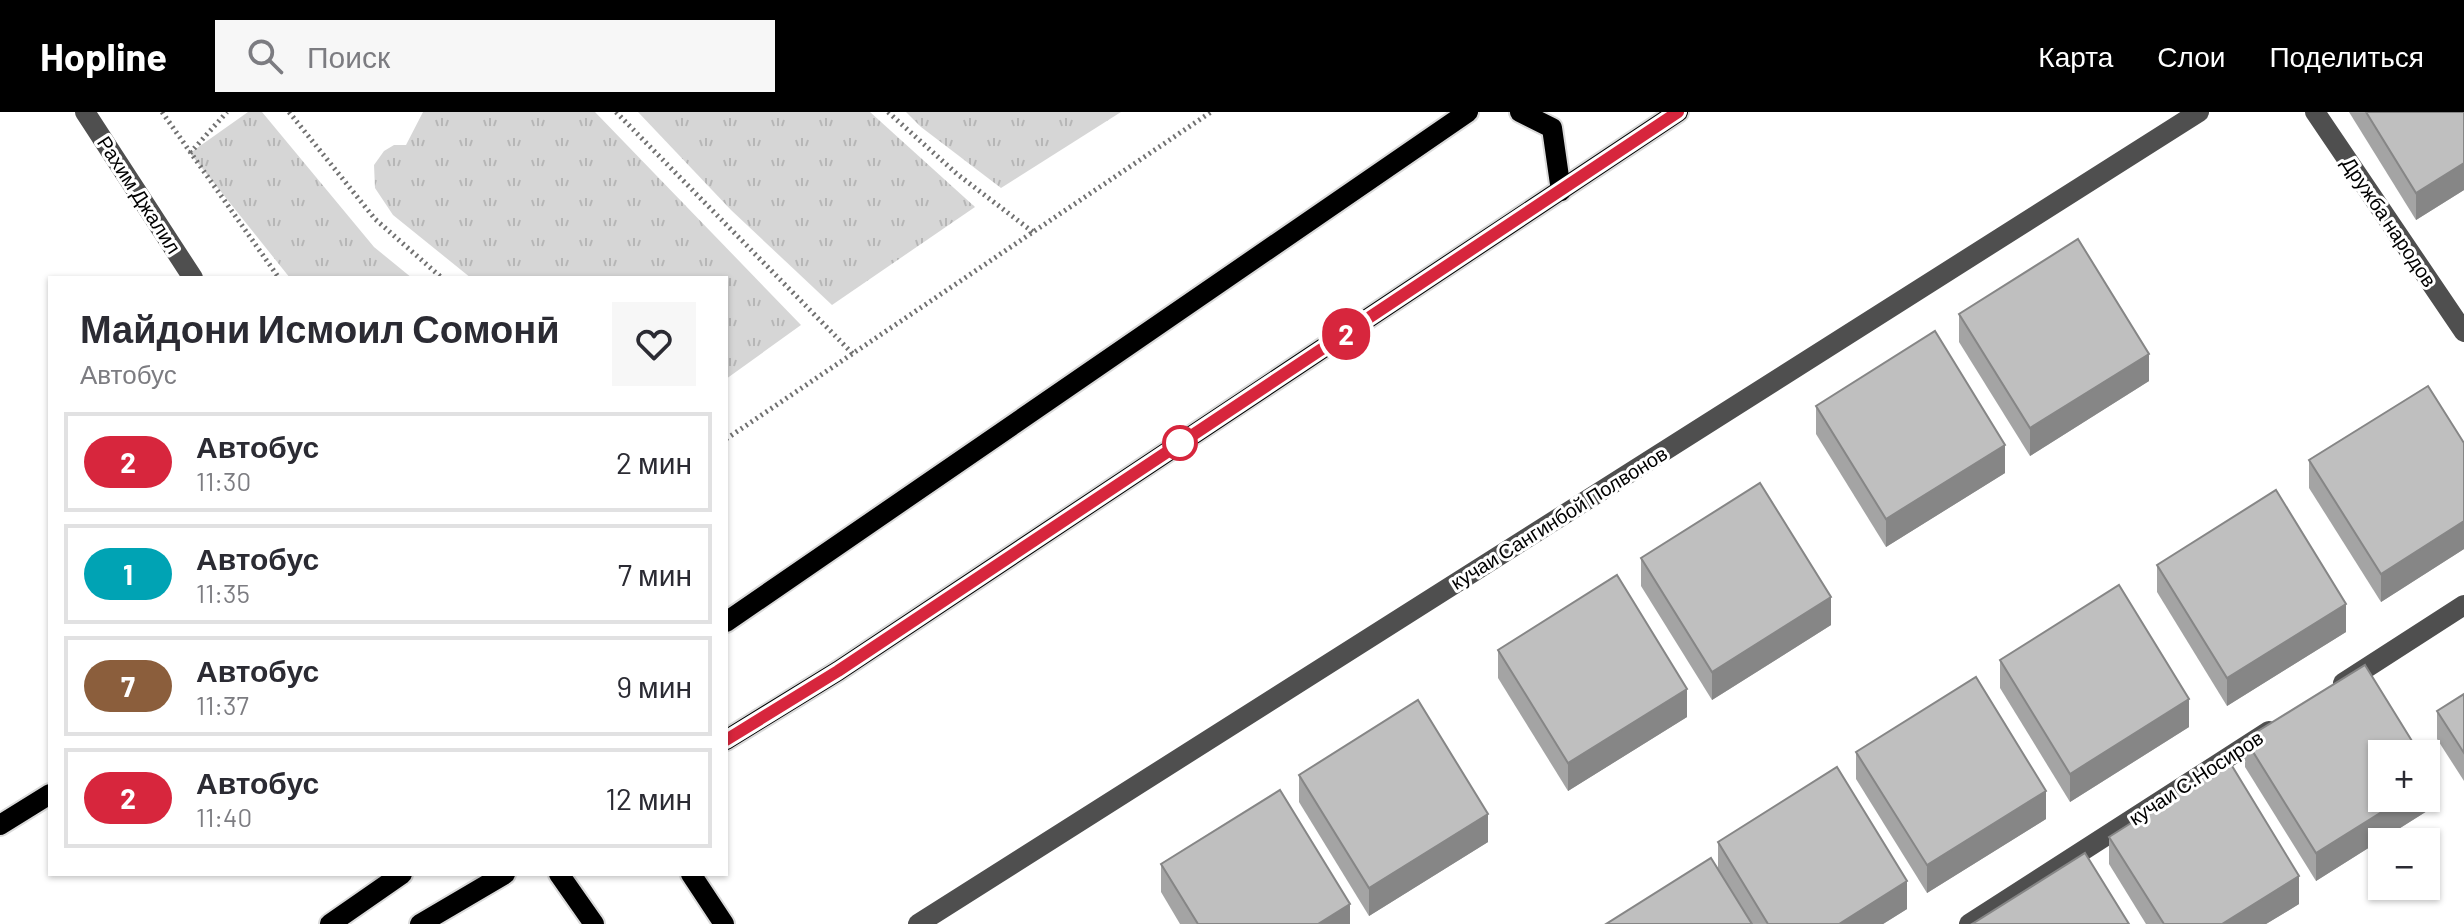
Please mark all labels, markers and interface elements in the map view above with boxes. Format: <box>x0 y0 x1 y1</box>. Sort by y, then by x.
search box <box>215 20 775 92</box>
text: Hopline <box>40 33 167 79</box>
icon: search <box>243 34 287 78</box>
text: Поиск <box>307 38 390 74</box>
text: Карта <box>2038 39 2113 73</box>
text: Слои <box>2157 39 2225 73</box>
text: Поделиться <box>2269 39 2424 73</box>
street label: Рахим Джалил <box>93 131 187 258</box>
street label: Дружба народов <box>2337 152 2442 291</box>
button: heart <box>612 302 696 386</box>
text: Майдони Исмоил Сомонӣ <box>80 305 560 351</box>
line badge: 2 <box>1320 308 1372 360</box>
text: 2 <box>1338 317 1354 351</box>
text: Автобус <box>80 358 177 389</box>
unlabelled marker <box>1163 426 1197 460</box>
text: Автобус <box>196 428 319 464</box>
street label: кучаи Сангинбой Полвонов <box>1446 441 1671 594</box>
text: 2 мин <box>616 444 692 480</box>
text: 2 <box>120 445 136 479</box>
text: 11:30 <box>196 465 251 496</box>
text: Автобус <box>196 540 319 576</box>
text: 7 мин <box>618 556 692 592</box>
text: 1 <box>123 557 133 591</box>
text: 11:35 <box>196 577 250 608</box>
text: Автобус <box>196 652 319 688</box>
text: 9 мин <box>616 668 692 704</box>
text: 7 <box>121 669 135 703</box>
text: 11:37 <box>196 689 249 720</box>
street label: кучаи С.Носиров <box>2124 725 2267 830</box>
map controls <box>2368 740 2440 900</box>
button: + <box>2368 740 2440 812</box>
text: Автобус <box>196 764 319 800</box>
text: 12 мин <box>605 780 692 816</box>
text: 2 <box>120 781 136 815</box>
text: 11:40 <box>196 801 252 832</box>
button: − <box>2368 828 2440 900</box>

